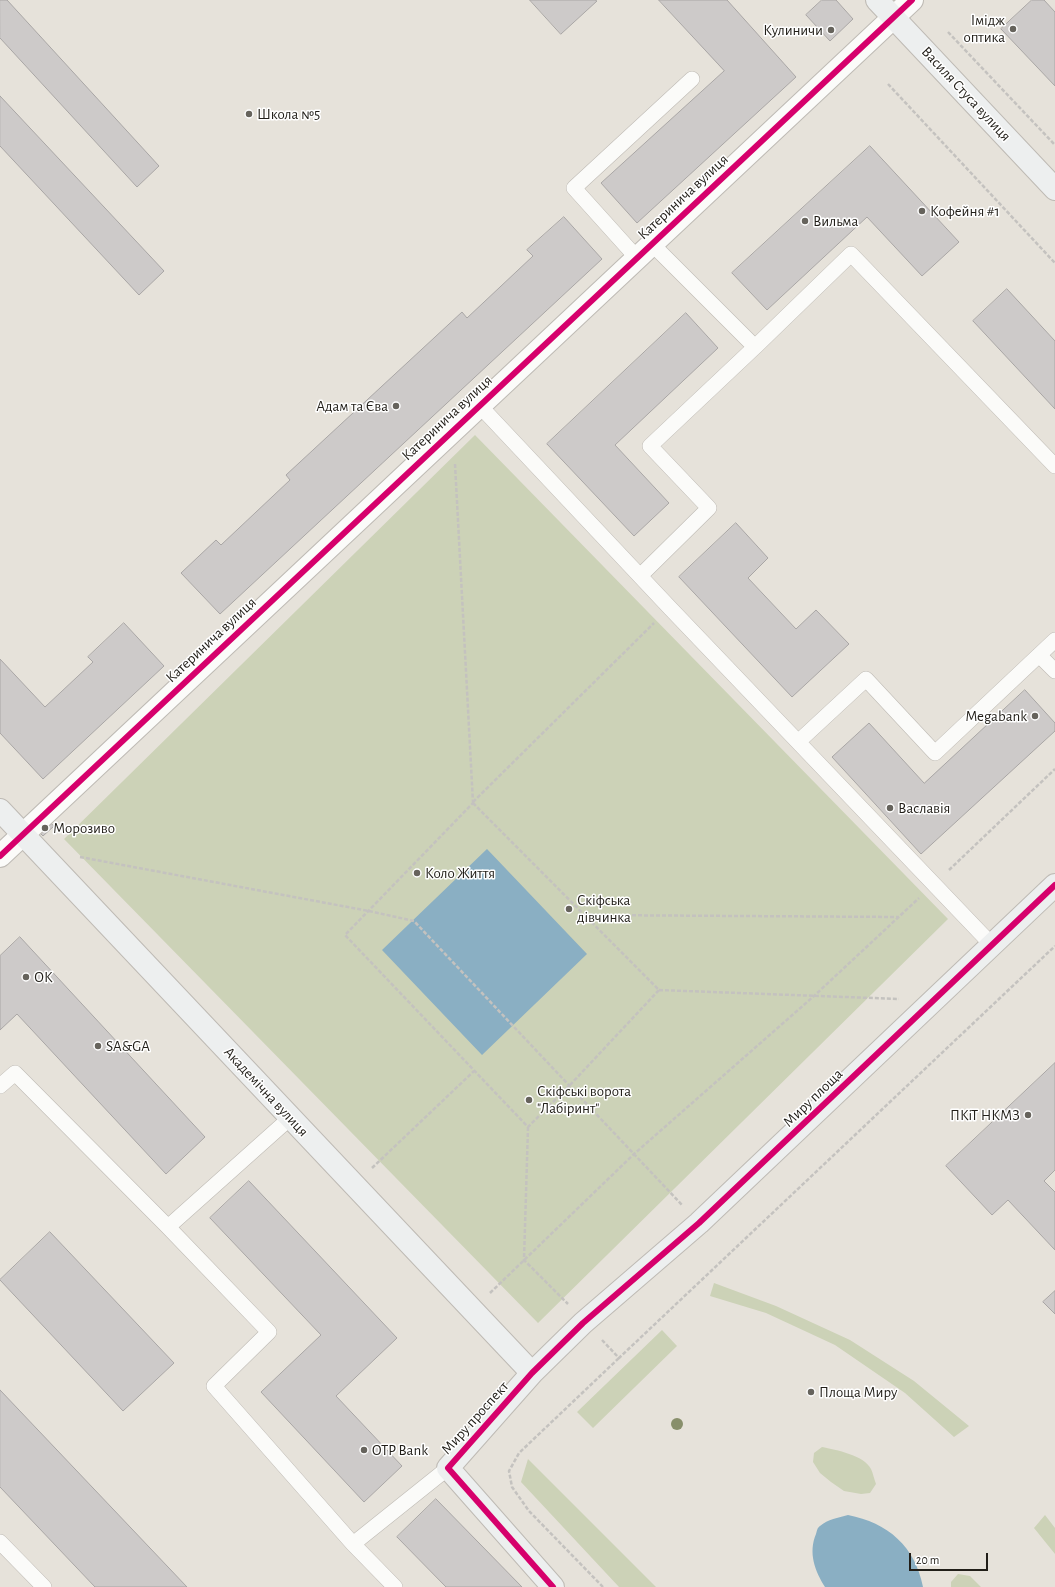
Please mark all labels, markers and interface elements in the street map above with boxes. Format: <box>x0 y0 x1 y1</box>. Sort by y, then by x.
place label: Імідж оптика <box>964 11 1005 46</box>
place label: Кулиничи <box>763 21 823 39</box>
marker: Імідж оптика <box>1008 24 1018 34</box>
marker: Кулиничи <box>826 25 836 35</box>
street label: Василя Стуса вулиця <box>917 43 1015 145</box>
place label: Школа №5 <box>257 105 320 123</box>
marker: Школа №5 <box>244 109 254 119</box>
street label: Катеринича вулиця <box>634 150 732 244</box>
place label: Кофейня #1 <box>930 202 1000 220</box>
marker: Кофейня #1 <box>917 206 927 216</box>
place label: Вильма <box>813 212 858 230</box>
marker: Вильма <box>800 216 810 226</box>
street label: Катеринича вулиця <box>398 371 496 465</box>
place label: Адам та Єва <box>316 397 388 415</box>
marker: Адам та Єва <box>391 401 401 411</box>
street label: Катеринича вулиця <box>162 593 260 687</box>
place label: Megabank <box>966 707 1027 725</box>
marker: Megabank <box>1030 711 1040 721</box>
place label: Ваславія <box>898 799 950 817</box>
marker: Ваславія <box>885 803 895 813</box>
place label: Морозиво <box>53 819 115 837</box>
marker: Морозиво <box>40 823 50 833</box>
place label: Коло Життя <box>425 864 495 882</box>
marker: Коло Життя <box>412 868 422 878</box>
place label: Скіфська дівчинка <box>577 891 631 926</box>
marker: Скіфська дівчинка <box>564 904 574 914</box>
place label: ОК <box>34 968 53 986</box>
marker: ОК <box>21 972 31 982</box>
place label: SA&GA <box>106 1037 150 1055</box>
marker: SA&GA <box>93 1041 103 1051</box>
street label: Академічна вулиця <box>220 1043 312 1141</box>
street label: Миру площа <box>779 1065 847 1131</box>
place label: Скіфські ворота "Лабіринт" <box>537 1082 631 1117</box>
marker: Скіфські ворота "Лабіринт" <box>524 1095 534 1105</box>
place label: ПКіТ НКМЗ <box>950 1106 1020 1124</box>
marker: ПКіТ НКМЗ <box>1023 1110 1033 1120</box>
street label: Миру проспект <box>438 1378 512 1458</box>
place label: Площа Миру <box>819 1383 897 1401</box>
marker: Площа Миру <box>806 1387 816 1397</box>
place label: OTP Bank <box>372 1441 428 1459</box>
marker: OTP Bank <box>359 1445 369 1455</box>
scale bar <box>911 1545 990 1571</box>
text: 20 m <box>916 1554 939 1566</box>

